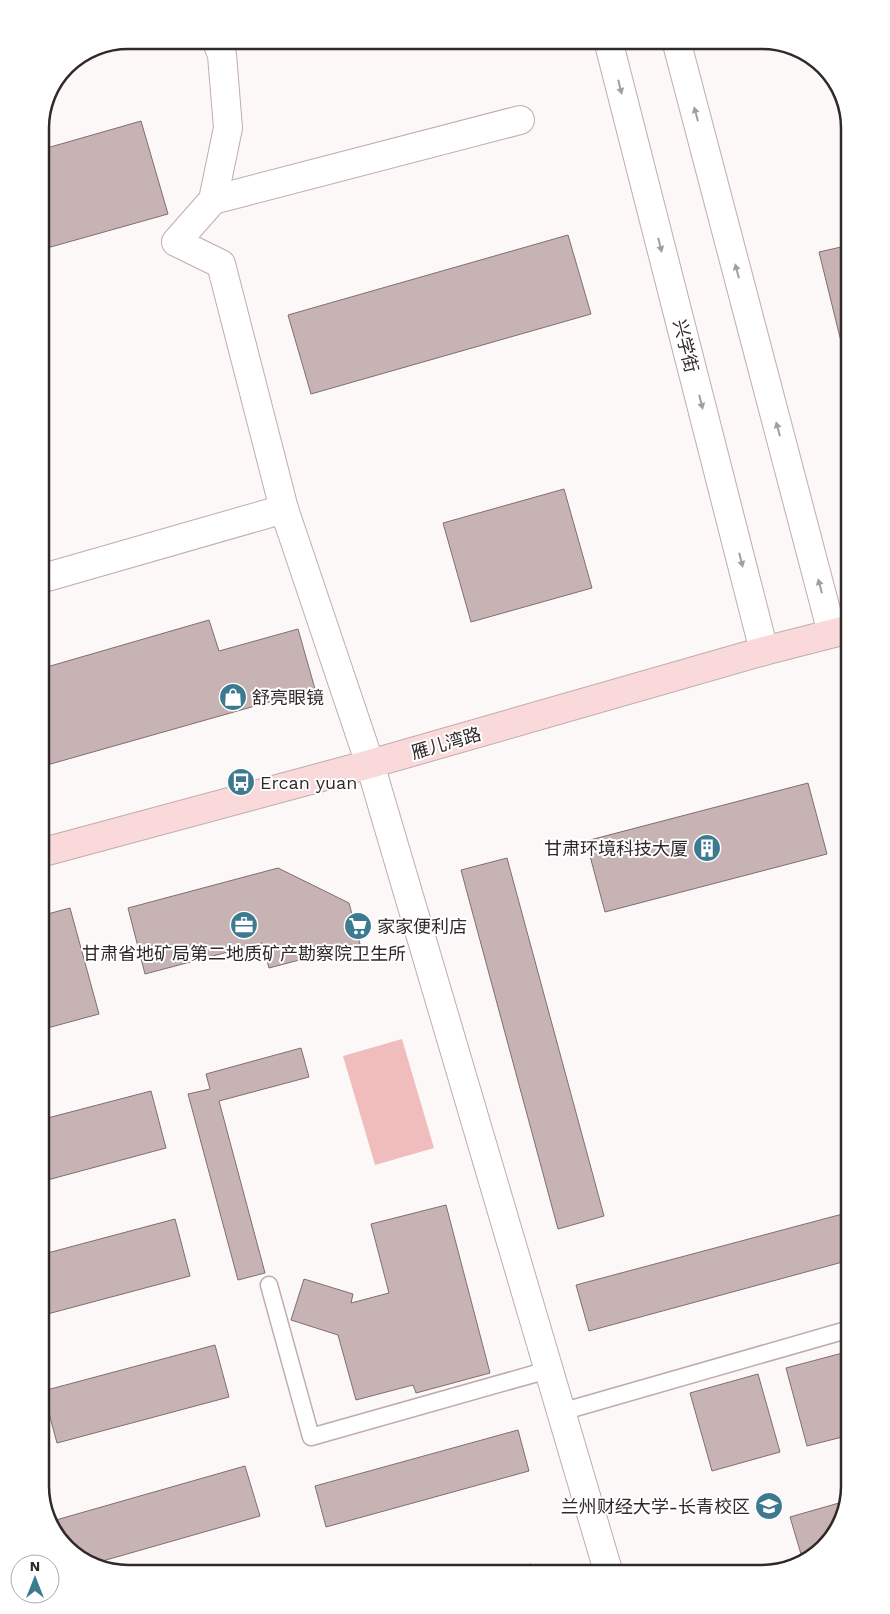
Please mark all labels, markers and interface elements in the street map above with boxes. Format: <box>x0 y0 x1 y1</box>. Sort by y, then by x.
one-way arrow <box>616 80 624 95</box>
one-way arrow <box>692 107 700 122</box>
one-way arrow <box>657 237 665 252</box>
one-way arrow <box>733 264 741 279</box>
street label: 兴学街 <box>669 317 703 375</box>
one-way arrow <box>697 395 705 410</box>
one-way arrow <box>774 421 782 436</box>
one-way arrow <box>737 552 745 567</box>
one-way arrow <box>815 578 823 593</box>
shop icon: 舒亮眼镜 <box>218 682 248 712</box>
place label: 舒亮眼镜 <box>252 687 324 708</box>
street label: 雁儿湾路 <box>409 723 483 763</box>
bus stop icon: Ercan yuan <box>226 767 256 797</box>
place label: Ercan yuan <box>260 772 357 793</box>
building icon: 甘肃环境科技大厦 <box>692 833 722 863</box>
place label: 甘肃环境科技大厦 <box>544 838 688 859</box>
office icon: 甘肃省地矿局第二地质矿产勘察院卫生所 <box>229 910 259 940</box>
supermarket icon: 家家便利店 <box>343 911 373 941</box>
place label: 家家便利店 <box>377 916 467 937</box>
place label: 甘肃省地矿局第二地质矿产勘察院卫生所 <box>82 943 406 964</box>
school or university icon: 兰州财经大学-长青校区 <box>754 1491 784 1521</box>
place label: 兰州财经大学-长青校区 <box>561 1496 750 1517</box>
north arrow <box>10 1554 60 1604</box>
text: N <box>30 1558 40 1574</box>

